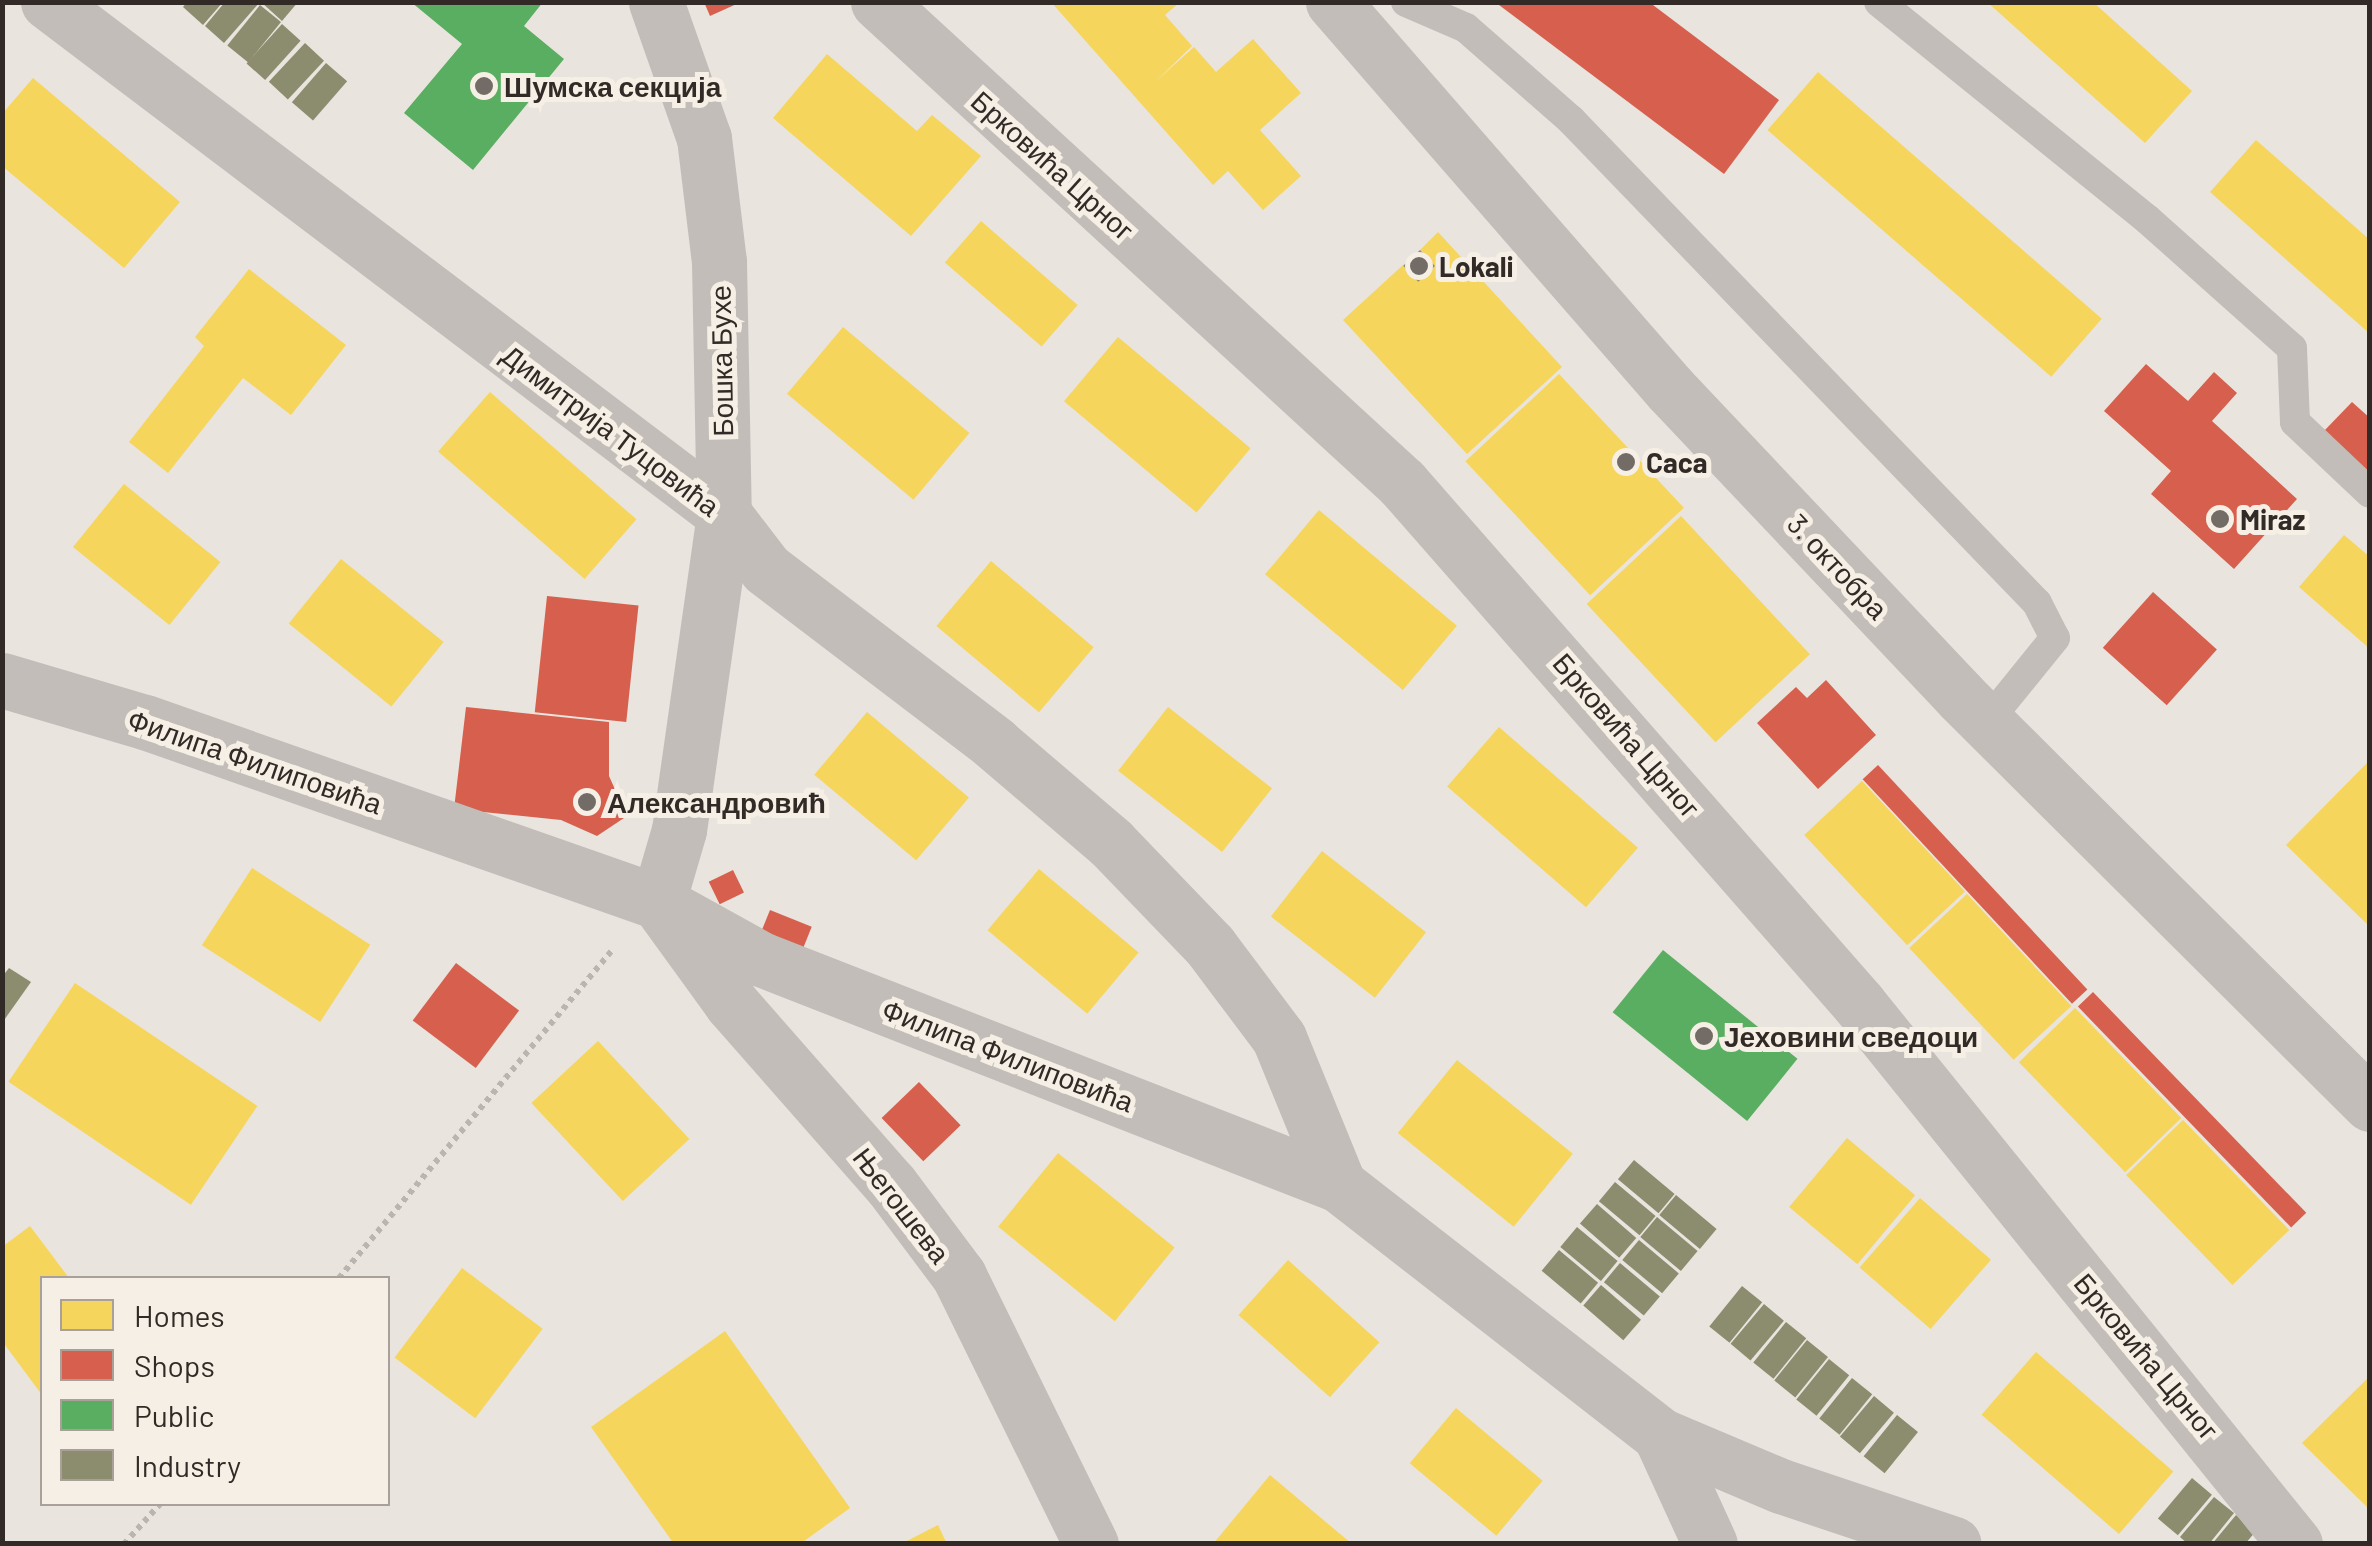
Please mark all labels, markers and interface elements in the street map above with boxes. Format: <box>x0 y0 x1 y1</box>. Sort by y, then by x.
place label: Шумска секција <box>504 69 721 103</box>
marker: Шумска секција <box>473 75 495 97</box>
street label: Брковића Црног <box>965 83 1141 247</box>
place label: Lokali <box>1439 249 1514 283</box>
marker: Lokali <box>1408 255 1430 277</box>
street label: Бошка Бухе <box>703 285 739 437</box>
street label: Димитрија Туцовића <box>496 337 726 523</box>
place label: Caca <box>1646 445 1708 479</box>
marker: Caca <box>1615 451 1637 473</box>
place label: Miraz <box>2240 502 2305 536</box>
street label: 3. октобра <box>1781 507 1895 625</box>
marker: Miraz <box>2209 508 2231 530</box>
street label: Брковића Црног <box>1546 646 1708 824</box>
street label: Филипа Филиповића <box>124 702 386 820</box>
place label: Александровић <box>607 785 826 819</box>
marker: Александровић <box>576 791 598 813</box>
street label: Филипа Филиповића <box>878 992 1138 1118</box>
place label: Јеховини сведоци <box>1724 1019 1978 1053</box>
marker: Јеховини сведоци <box>1693 1025 1715 1047</box>
street label: Његошева <box>847 1141 957 1269</box>
street label: Брковића Црног <box>2068 1266 2226 1446</box>
legend <box>40 1276 390 1506</box>
text: Homes <box>134 1297 225 1333</box>
text: Shops <box>134 1347 215 1383</box>
text: Public <box>134 1397 214 1433</box>
text: Industry <box>134 1447 241 1483</box>

